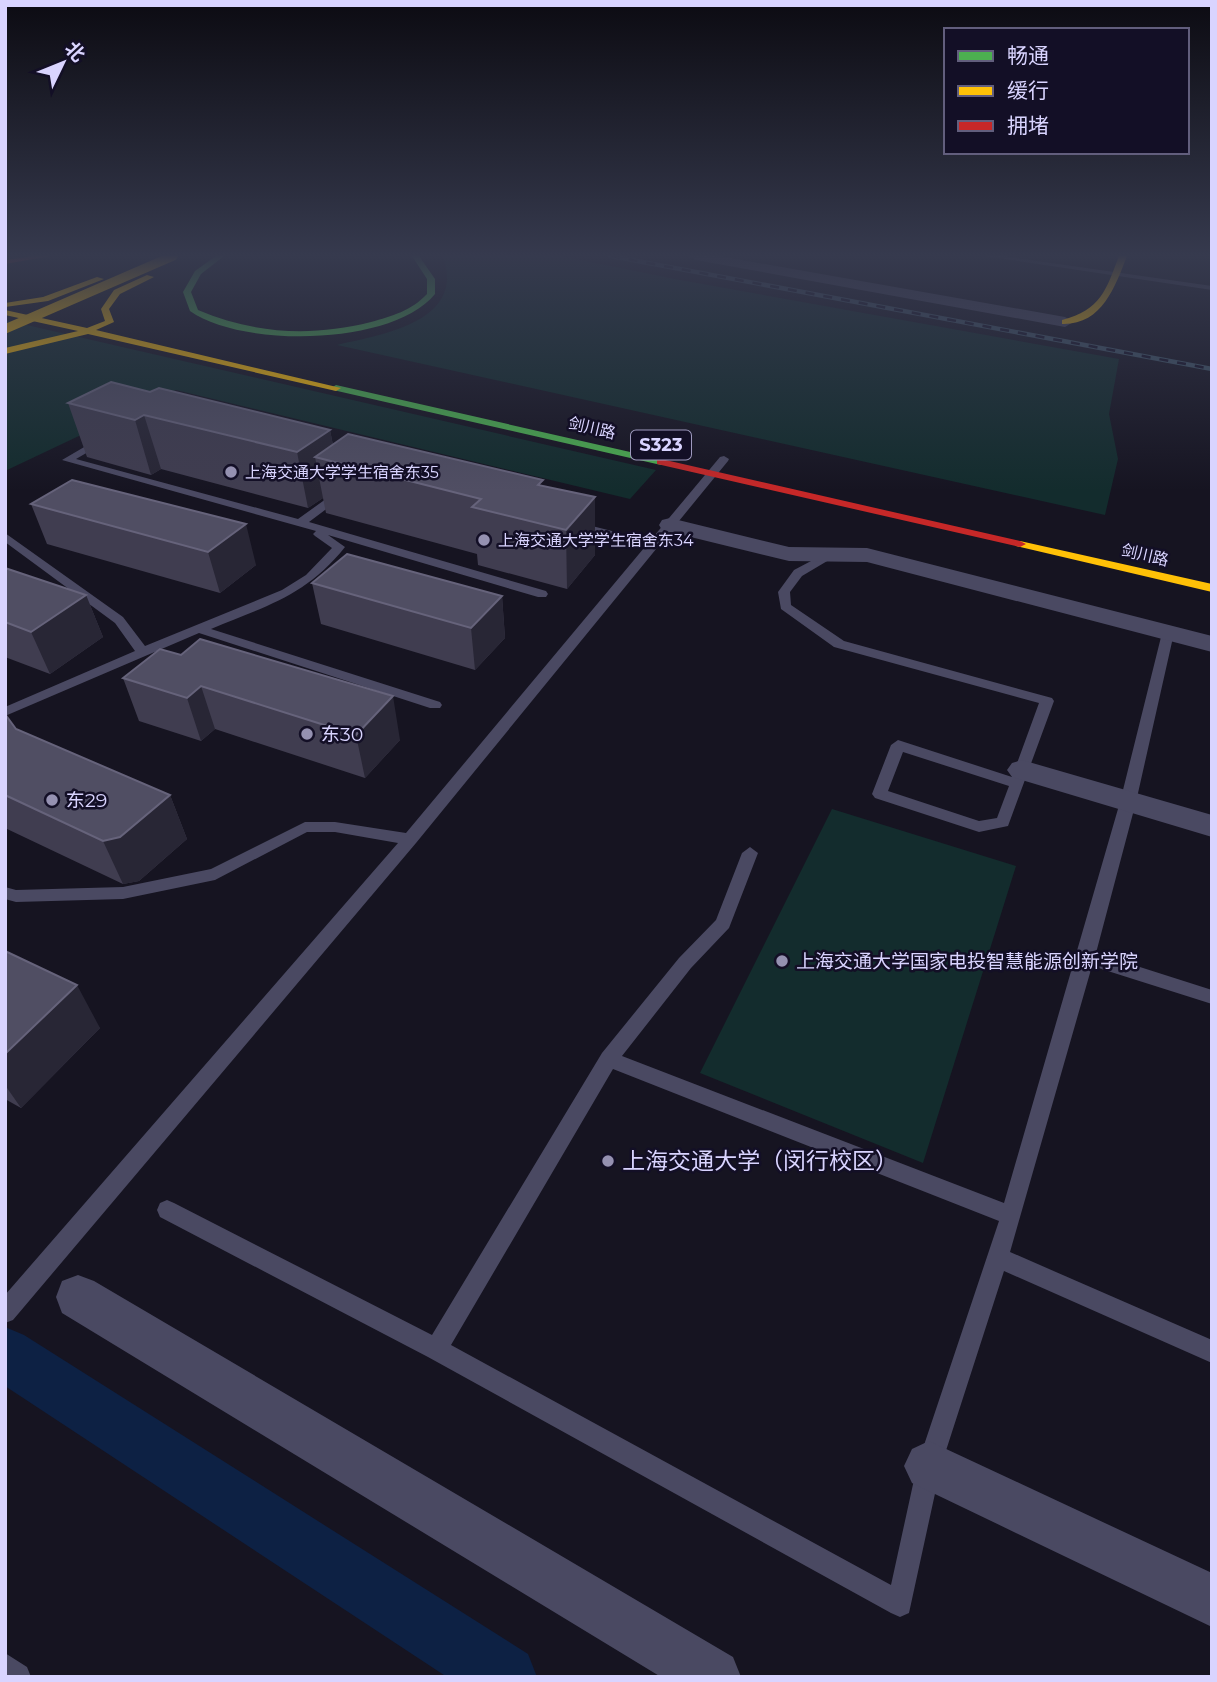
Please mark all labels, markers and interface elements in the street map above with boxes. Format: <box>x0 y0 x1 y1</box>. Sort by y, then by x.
north arrow <box>28 28 98 98</box>
legend <box>944 28 1189 154</box>
text: 北 <box>60 37 90 67</box>
text: 畅通 <box>1007 43 1049 68</box>
text: 缓行 <box>1007 78 1049 103</box>
text: 拥堵 <box>1007 113 1049 138</box>
street label: 剑川路 <box>566 413 618 443</box>
road number: S323 <box>631 430 691 460</box>
place label: 上海交通大学学生宿舍东35 <box>245 463 439 482</box>
marker: 上海交通大学学生宿舍东35 <box>223 464 239 480</box>
place label: 上海交通大学学生宿舍东34 <box>498 531 694 550</box>
marker: 上海交通大学学生宿舍东34 <box>476 532 492 548</box>
street label: 剑川路 <box>1119 540 1171 570</box>
place label: 东30 <box>321 723 363 746</box>
marker: 东30 <box>299 726 315 742</box>
place label: 东29 <box>66 789 107 812</box>
marker: 东29 <box>44 792 60 808</box>
place label: 上海交通大学国家电投智慧能源创新学院 <box>796 950 1138 973</box>
marker: 上海交通大学国家电投智慧能源创新学院 <box>774 953 790 969</box>
place label: 上海交通大学（闵行校区） <box>622 1147 898 1175</box>
marker: 上海交通大学（闵行校区） <box>600 1153 616 1169</box>

